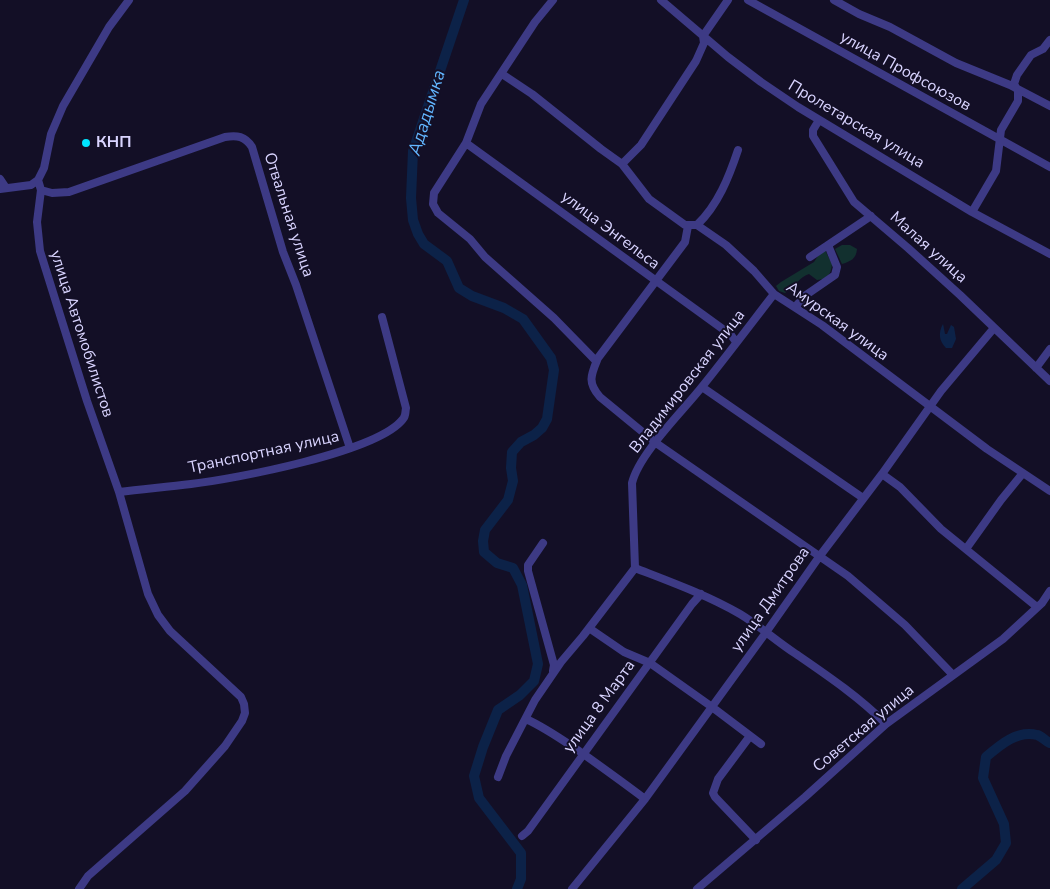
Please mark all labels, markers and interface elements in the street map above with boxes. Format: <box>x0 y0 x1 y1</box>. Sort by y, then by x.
street label: улица Профсоюзов <box>836 28 974 116</box>
water label: Ададымка <box>405 68 451 158</box>
street label: Пролетарская улица <box>784 77 928 173</box>
place label: КНП <box>96 133 131 153</box>
marker: КНП <box>80 137 92 149</box>
street label: Отвальная улица <box>259 150 317 280</box>
street label: улица Энгельса <box>557 188 663 274</box>
street label: Малая улица <box>885 208 971 288</box>
street label: улица Автомобилистов <box>45 248 117 420</box>
street label: Амурская улица <box>782 278 892 366</box>
street label: Владимировская улица <box>626 307 750 457</box>
street label: Транспортная улица <box>187 428 341 478</box>
street label: улица Дмитрова <box>728 544 814 656</box>
street label: улица 8 Марта <box>560 657 640 757</box>
street label: Советская улица <box>810 681 918 777</box>

